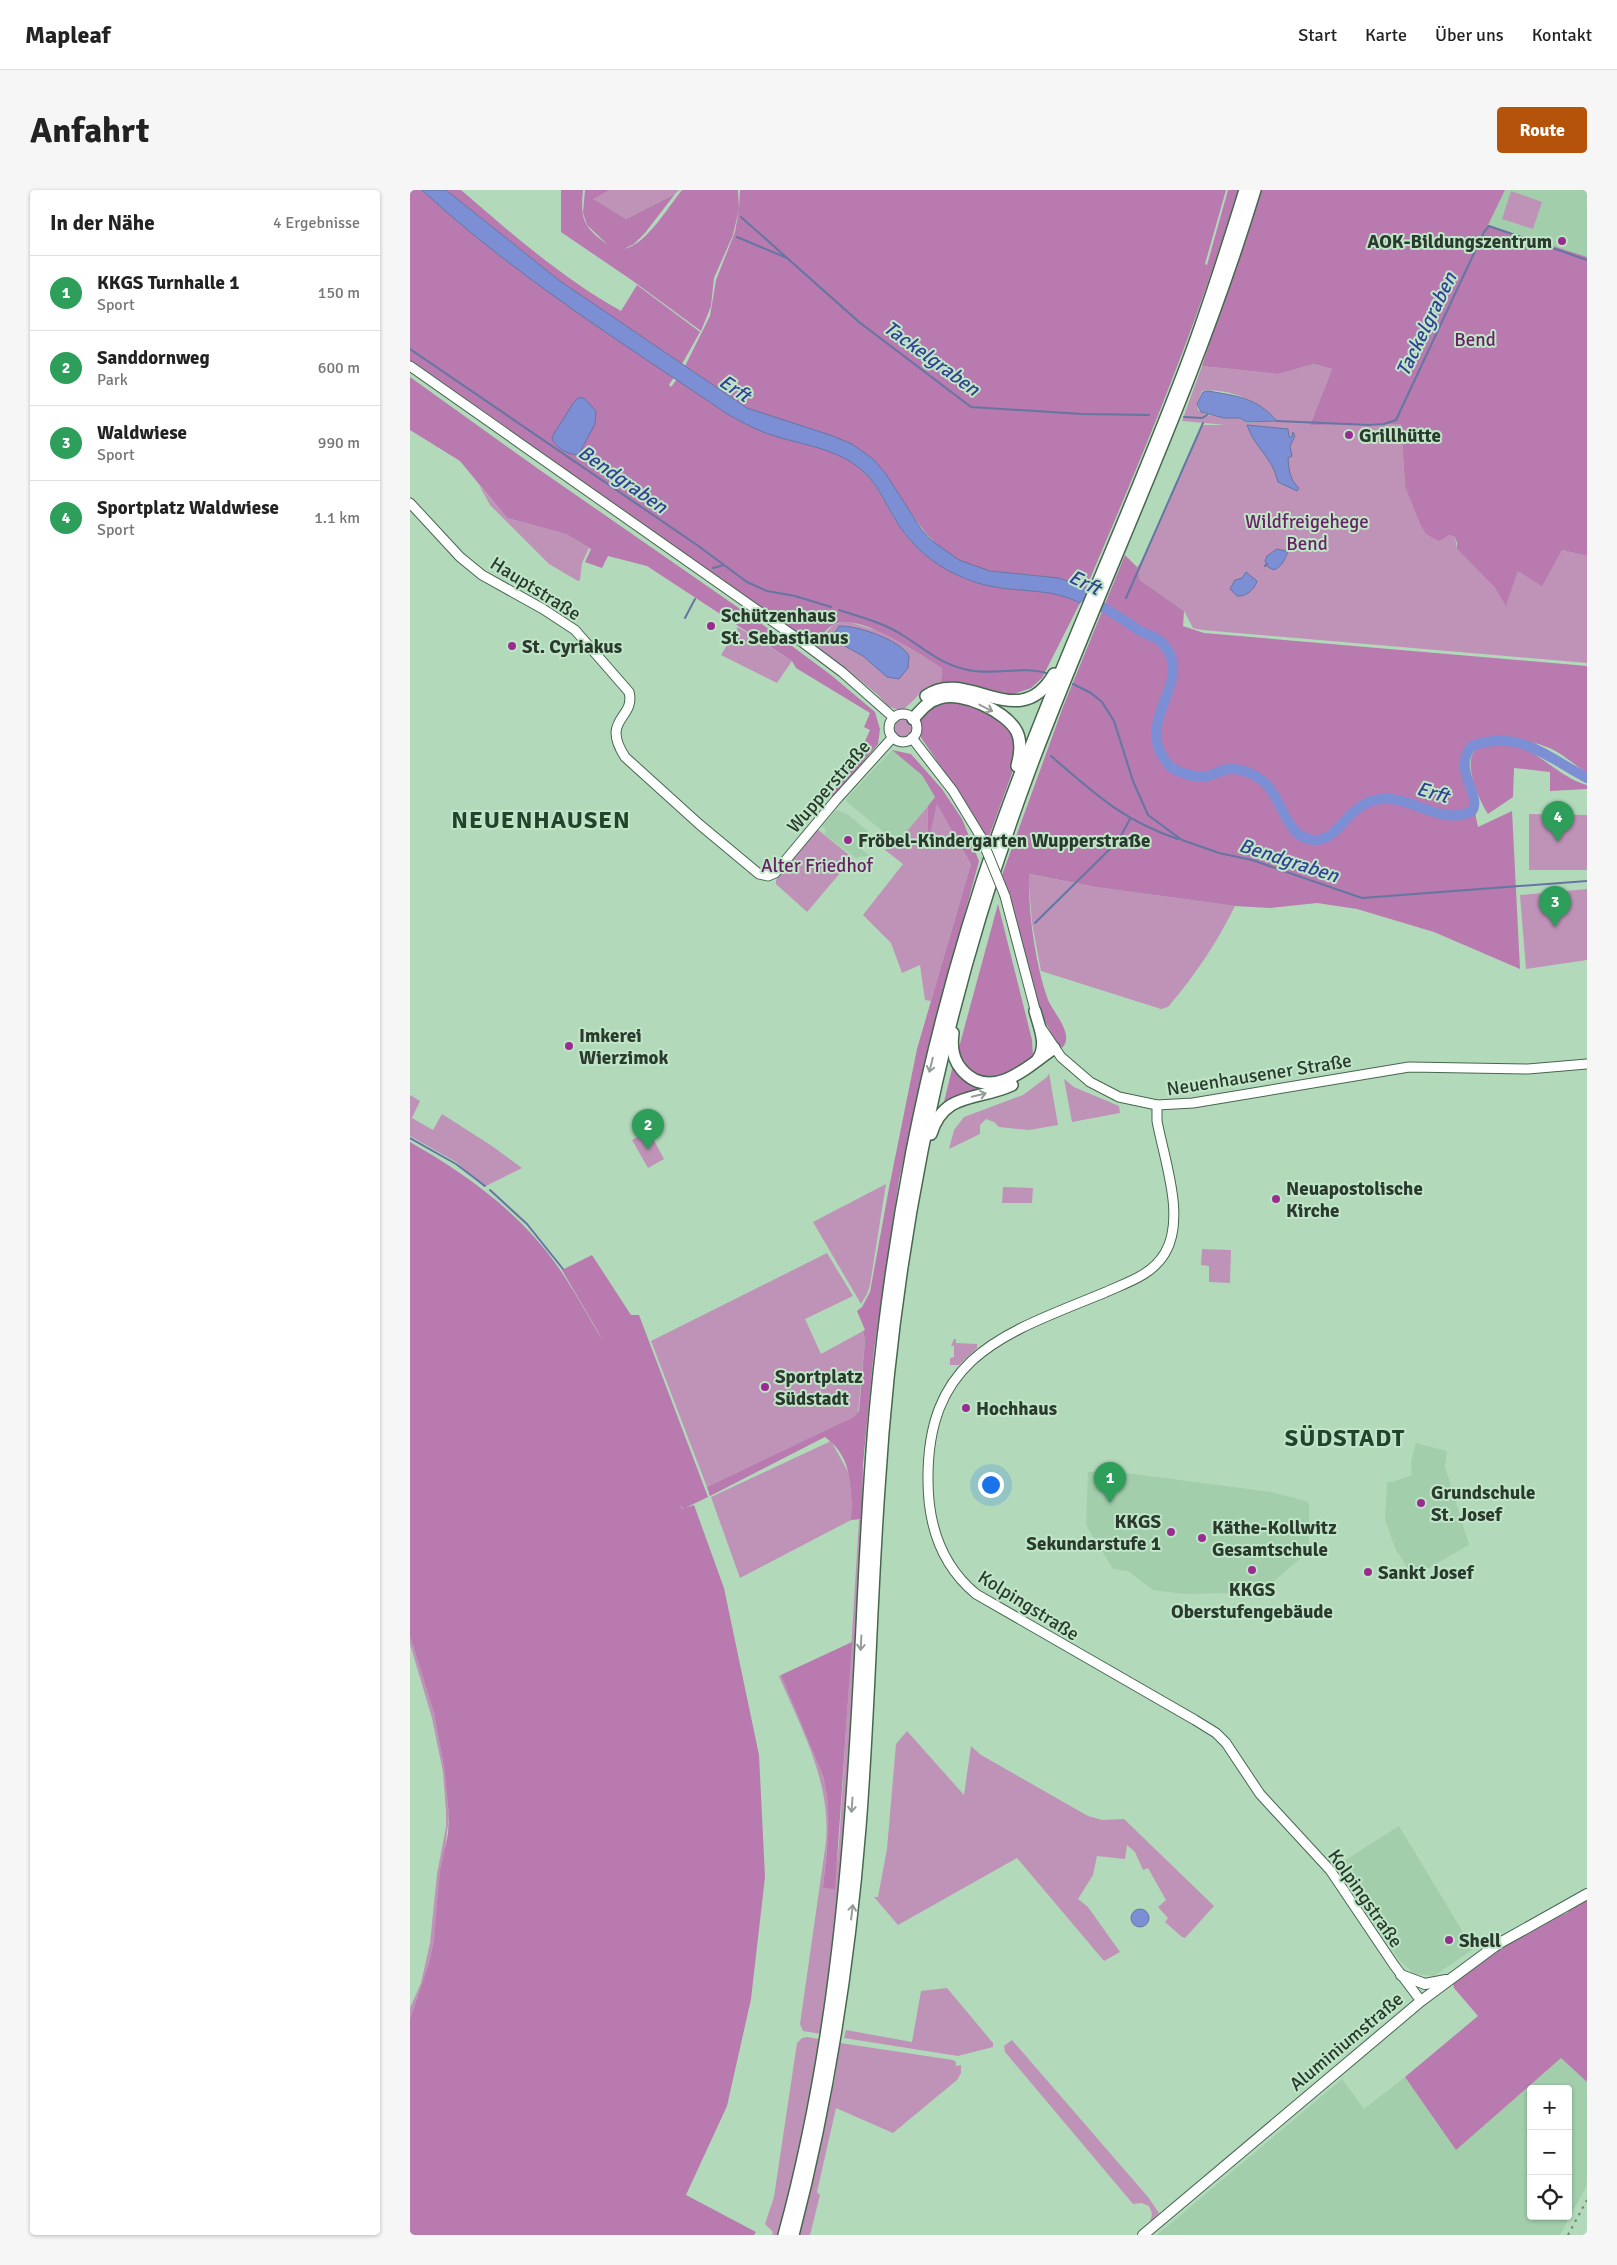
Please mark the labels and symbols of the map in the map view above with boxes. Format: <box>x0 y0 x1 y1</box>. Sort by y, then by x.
place label: AOK-Bildungszentrum <box>1367 230 1552 254</box>
marker: AOK-Bildungszentrum <box>1556 235 1568 247</box>
water label: Tackelgraben <box>1391 267 1463 380</box>
water label: Tackelgraben <box>879 315 985 402</box>
park label: Bend <box>1454 328 1496 352</box>
water label: Erft <box>714 369 757 409</box>
place label: Grillhütte <box>1359 424 1441 448</box>
marker: Grillhütte <box>1343 429 1355 441</box>
water label: Bendgraben <box>573 440 673 520</box>
park label: Wildfreigehege Bend <box>1245 510 1369 556</box>
street label: Hauptstraße <box>486 552 585 626</box>
water label: Erft <box>1065 564 1107 602</box>
place label: Schützenhaus St. Sebastianus <box>721 604 848 650</box>
marker: Schützenhaus St. Sebastianus <box>705 620 717 632</box>
place label: St. Cyriakus <box>522 635 622 659</box>
marker: St. Cyriakus <box>506 640 518 652</box>
one-way arrow <box>979 703 994 713</box>
street label: Wupperstraße <box>782 735 876 838</box>
water label: Erft <box>1414 776 1454 809</box>
pin: 4 <box>1542 801 1574 842</box>
district label: NEUENHAUSEN <box>451 805 631 835</box>
place label: Fröbel-Kindergarten Wupperstraße <box>858 829 1151 853</box>
water label: Bendgraben <box>1236 833 1343 889</box>
marker: Fröbel-Kindergarten Wupperstraße <box>842 834 854 846</box>
park label: Alter Friedhof <box>761 854 875 878</box>
pin: 3 <box>1539 886 1571 927</box>
place label: Imkerei Wierzimok <box>579 1024 668 1070</box>
marker: Imkerei Wierzimok <box>563 1040 575 1052</box>
street label: Neuenhausener Straße <box>1165 1049 1353 1101</box>
one-way arrow <box>926 1057 935 1073</box>
one-way arrow <box>971 1090 987 1099</box>
pin: 2 <box>632 1109 664 1150</box>
place label: Neuapostolische Kirche <box>1286 1177 1423 1223</box>
marker: Neuapostolische Kirche <box>1270 1193 1282 1205</box>
place label: Sportplatz Südstadt <box>775 1365 863 1411</box>
marker: Sportplatz Südstadt <box>759 1381 771 1393</box>
place label: Hochhaus <box>976 1397 1057 1421</box>
marker: Hochhaus <box>960 1402 972 1414</box>
district label: SÜDSTADT <box>1285 1423 1405 1453</box>
pin: 1 <box>1094 1462 1126 1503</box>
your location <box>978 1472 1004 1498</box>
place label: Grundschule St. Josef <box>1431 1481 1535 1527</box>
marker: Grundschule St. Josef <box>1415 1497 1427 1509</box>
place label: KKGS Sekundarstufe 1 <box>1026 1510 1161 1556</box>
place label: Käthe-Kollwitz Gesamtschule <box>1212 1516 1337 1562</box>
marker: KKGS Sekundarstufe 1 <box>1165 1526 1177 1538</box>
marker: Käthe-Kollwitz Gesamtschule <box>1196 1532 1208 1544</box>
place label: Sankt Josef <box>1378 1561 1475 1585</box>
marker: KKGS Oberstufengebäude <box>1246 1564 1258 1576</box>
street label: Kolpingstraße <box>973 1565 1084 1646</box>
marker: Sankt Josef <box>1362 1566 1374 1578</box>
place label: KKGS Oberstufengebäude <box>1171 1578 1333 1624</box>
one-way arrow <box>856 1634 866 1650</box>
one-way arrow <box>847 1797 856 1813</box>
street label: Kolpingstraße <box>1322 1845 1408 1953</box>
one-way arrow <box>847 1904 857 1920</box>
place label: Shell <box>1459 1929 1501 1953</box>
marker: Shell <box>1443 1934 1455 1946</box>
street label: Aluminiumstraße <box>1285 1987 1409 2096</box>

